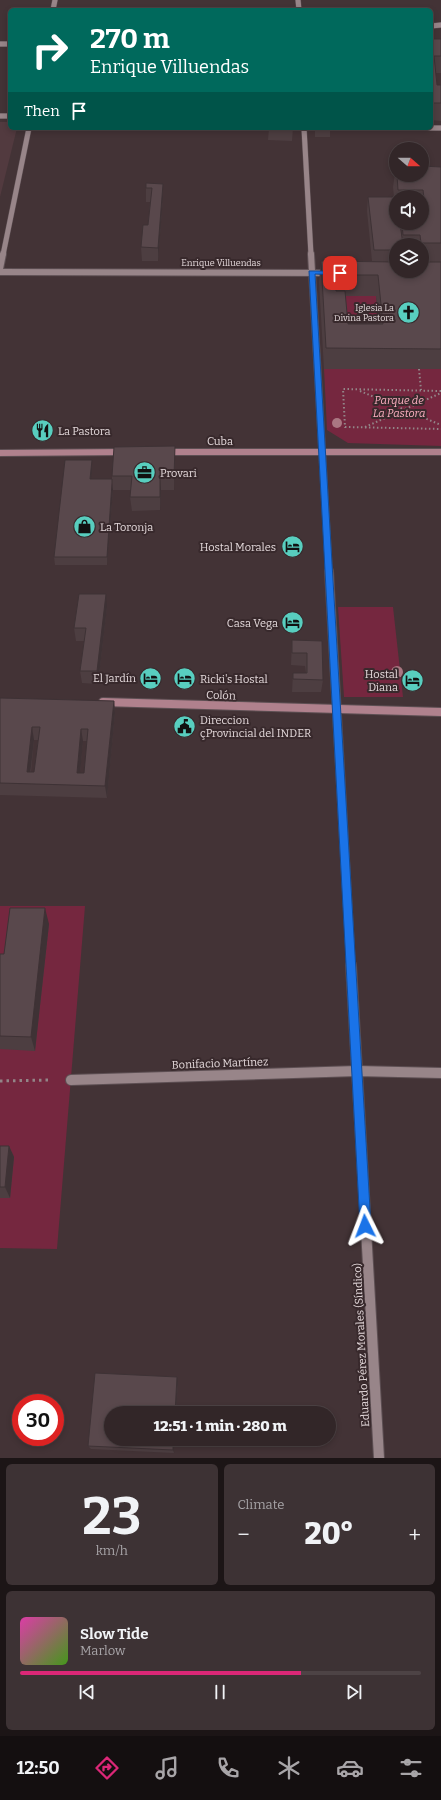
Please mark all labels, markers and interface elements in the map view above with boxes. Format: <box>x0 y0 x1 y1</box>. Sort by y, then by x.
text: 270 m <box>90 22 170 55</box>
icon: right <box>24 24 76 76</box>
text: Enrique Villuendas <box>90 56 249 78</box>
icon: arrive <box>68 100 90 122</box>
text: Then <box>24 102 60 120</box>
north arrow <box>389 142 429 182</box>
map controls <box>389 142 429 278</box>
button: sound <box>389 190 429 230</box>
button: layers <box>389 238 429 278</box>
pin <box>323 256 357 290</box>
street label: Enrique Villuendas <box>181 258 261 268</box>
icon: arrive <box>329 262 351 284</box>
church icon: Iglesia La Divina Pastora <box>396 300 422 326</box>
place label: Iglesia La Divina Pastora <box>334 303 394 323</box>
park label: Parque de La Pastora <box>373 394 425 420</box>
restaurant icon: La Pastora <box>30 418 56 444</box>
place label: La Pastora <box>58 425 110 438</box>
street label: Cuba <box>207 435 233 448</box>
office icon: Provari <box>132 460 158 486</box>
place label: Provari <box>160 467 197 480</box>
shop icon: La Toronja <box>72 514 98 540</box>
place label: La Toronja <box>100 521 153 534</box>
hotel icon: Hostal Morales <box>279 534 305 560</box>
place label: Hostal Morales <box>200 541 276 554</box>
hotel icon: Casa Vega <box>280 610 306 636</box>
place label: Casa Vega <box>227 617 278 630</box>
hotel icon: El Jardín <box>138 665 164 691</box>
hotel icon: Ricki's Hostal <box>171 666 197 692</box>
hotel icon: Hostal Diana <box>400 667 426 693</box>
place label: Hostal Diana <box>365 668 398 694</box>
place label: El Jardín <box>93 672 136 685</box>
place label: Ricki's Hostal <box>200 673 268 686</box>
street label: Colón <box>206 688 236 703</box>
public building icon: Direccion çProvincial del INDER <box>172 713 198 739</box>
place label: Direccion çProvincial del INDER <box>200 714 312 740</box>
street label: Bonifacio Martínez <box>171 1055 269 1072</box>
position arrow <box>344 1205 386 1247</box>
street label: Eduardo Pérez Morales (Síndico) <box>351 1263 372 1427</box>
speed limit sign: 30 <box>12 1394 64 1446</box>
text: 12:51 · 1 min · 280 m <box>153 1417 287 1435</box>
text: 23 <box>82 1485 141 1548</box>
text: Climate <box>238 1497 284 1512</box>
text: 20° <box>304 1516 354 1552</box>
text: − <box>238 1521 250 1548</box>
text: + <box>408 1521 421 1548</box>
text: km/h <box>96 1543 128 1558</box>
text: Slow Tide <box>80 1625 148 1643</box>
text: Marlow <box>80 1643 125 1658</box>
icon: previous <box>76 1681 98 1703</box>
icon: pause <box>209 1681 231 1703</box>
icon: next <box>343 1681 365 1703</box>
icon: directions <box>93 1754 121 1782</box>
icon: music <box>153 1754 181 1782</box>
icon: phone <box>214 1754 242 1782</box>
icon: climate <box>275 1754 303 1782</box>
icon: car <box>336 1754 364 1782</box>
icon: filters <box>397 1754 425 1782</box>
text: 12:50 <box>16 1757 60 1779</box>

